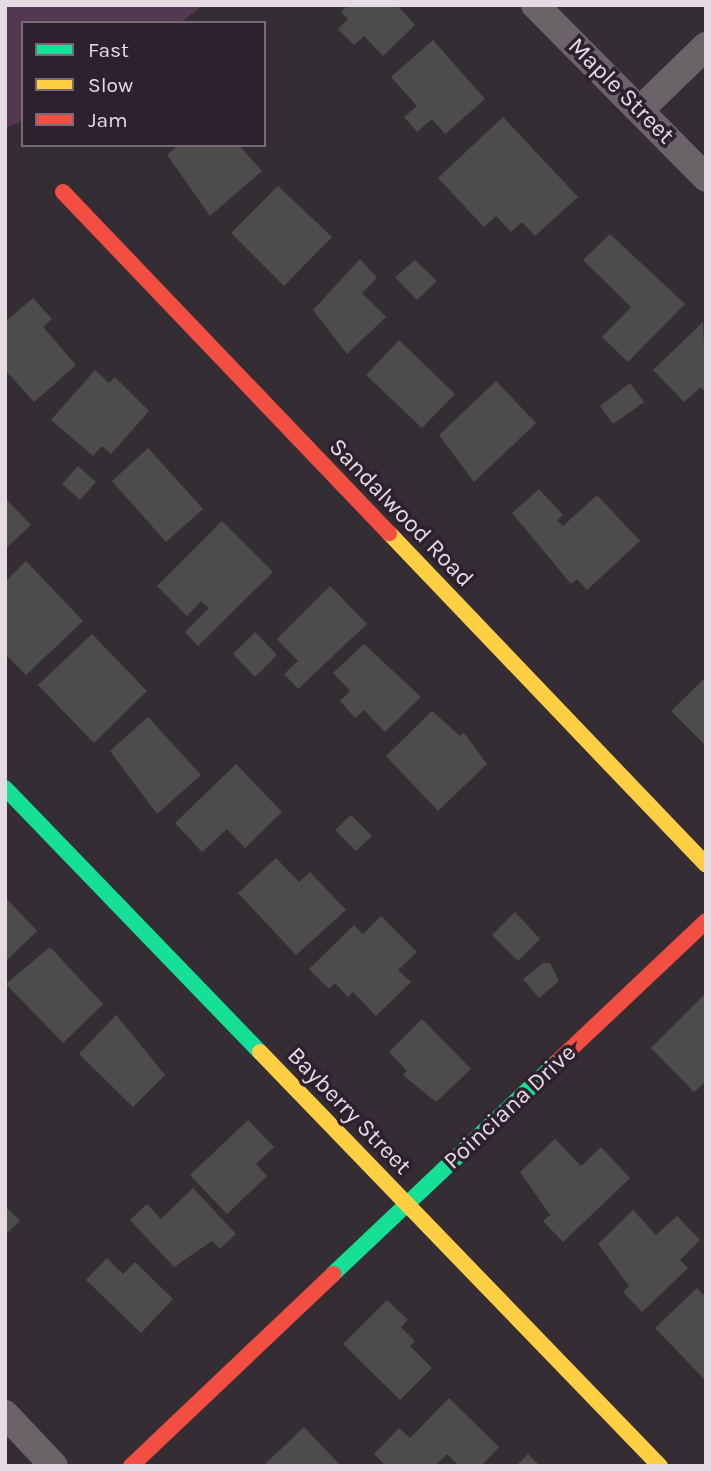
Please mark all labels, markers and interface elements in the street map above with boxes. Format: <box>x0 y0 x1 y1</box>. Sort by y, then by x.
legend <box>21 21 266 147</box>
street label: Maple Street <box>562 32 680 150</box>
text: Fast <box>88 38 129 62</box>
text: Slow <box>88 73 133 97</box>
text: Jam <box>88 108 128 132</box>
street label: Sandalwood Road <box>323 433 479 593</box>
street label: Poinciana Drive <box>438 1038 582 1176</box>
street label: Bayberry Street <box>281 1041 417 1181</box>

